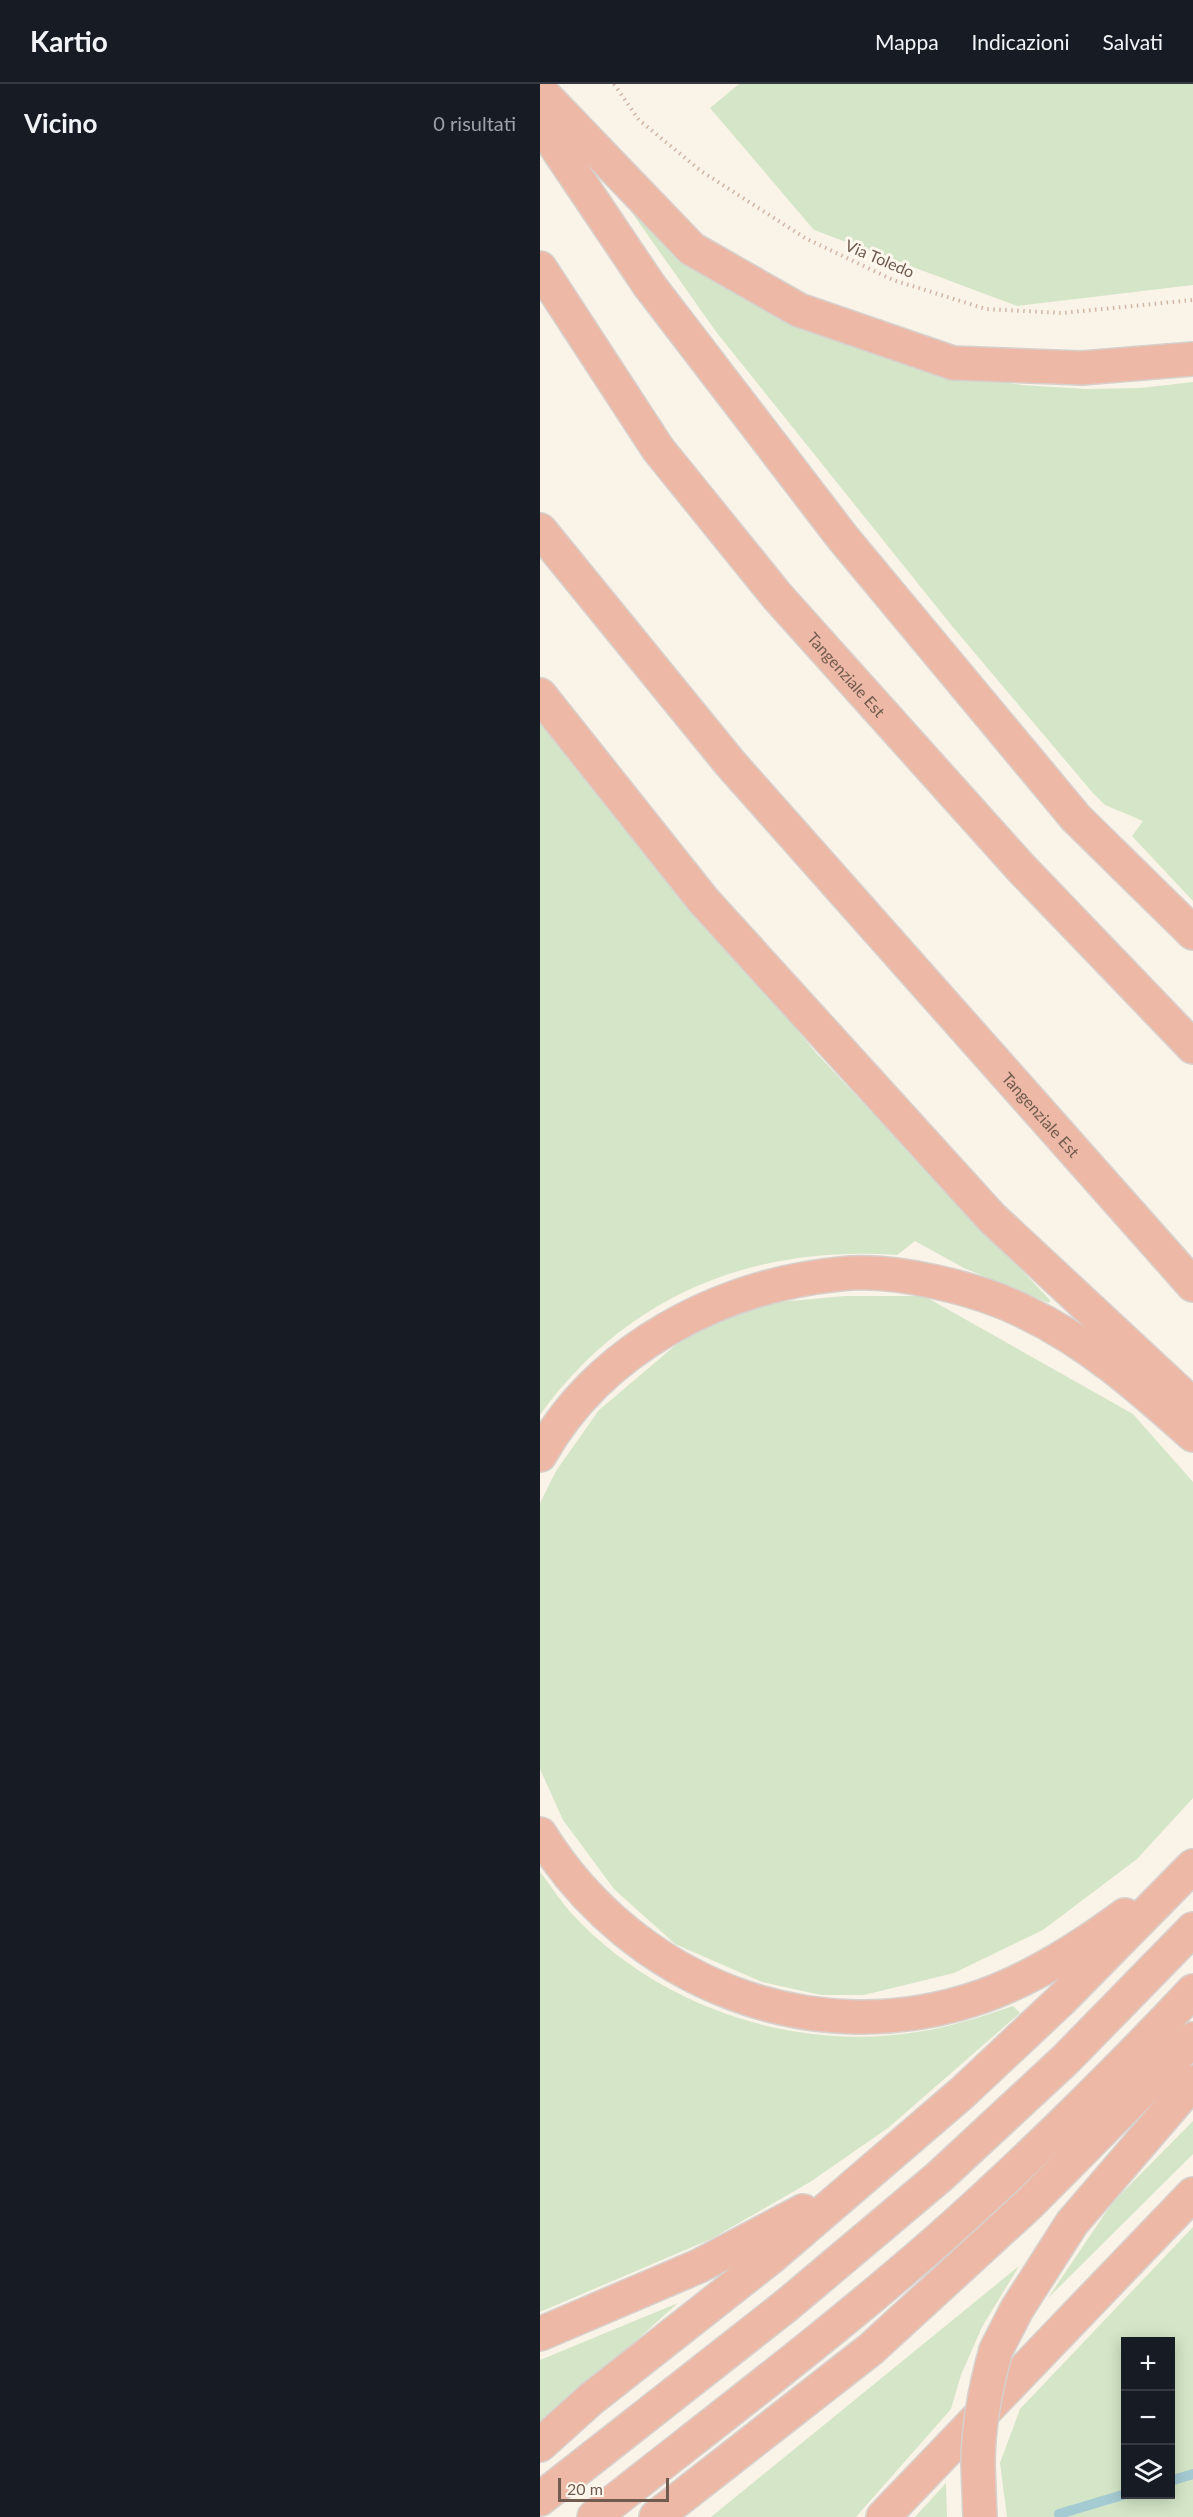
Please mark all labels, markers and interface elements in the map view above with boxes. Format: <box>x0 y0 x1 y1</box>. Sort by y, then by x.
text: Kartio <box>30 24 108 58</box>
text: Mappa <box>875 29 939 54</box>
text: Indicazioni <box>972 29 1070 54</box>
text: Salvati <box>1103 29 1163 54</box>
text: Vicino <box>24 107 97 139</box>
text: 0 risultati <box>433 111 516 135</box>
street label: Via Toledo <box>843 235 917 281</box>
street label: Tangenziale Est <box>804 628 890 720</box>
street label: Tangenziale Est <box>999 1068 1084 1161</box>
map controls <box>1121 2337 1175 2499</box>
button: + <box>1121 2337 1175 2391</box>
button: − <box>1121 2391 1175 2445</box>
button: layers <box>1121 2445 1175 2499</box>
scale bar <box>558 2475 669 2502</box>
text: 20 m <box>567 2479 603 2498</box>

